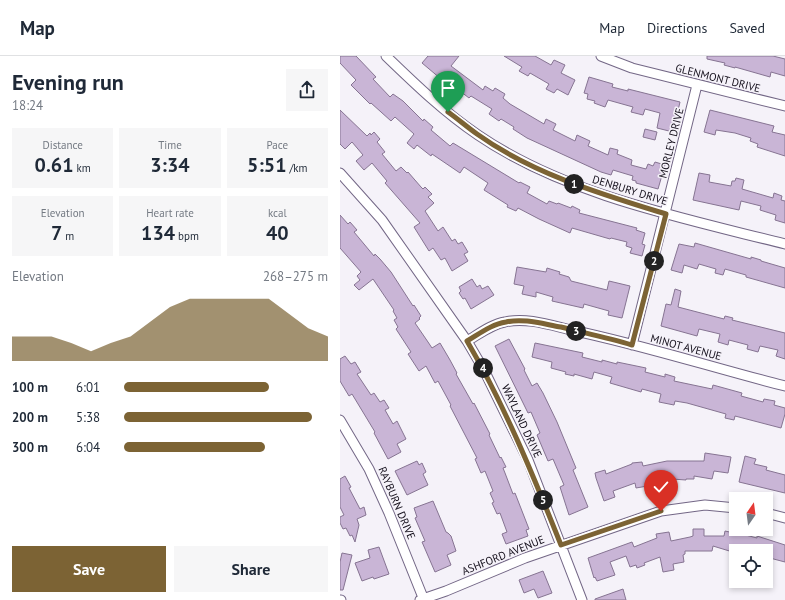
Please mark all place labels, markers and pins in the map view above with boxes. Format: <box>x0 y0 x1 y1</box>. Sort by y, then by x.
pin <box>431 71 465 112</box>
pin: 1 <box>564 174 584 194</box>
pin: 2 <box>644 251 664 271</box>
pin: 3 <box>566 321 586 341</box>
pin: 4 <box>473 358 493 378</box>
pin <box>644 470 678 511</box>
pin: 5 <box>533 490 553 510</box>

